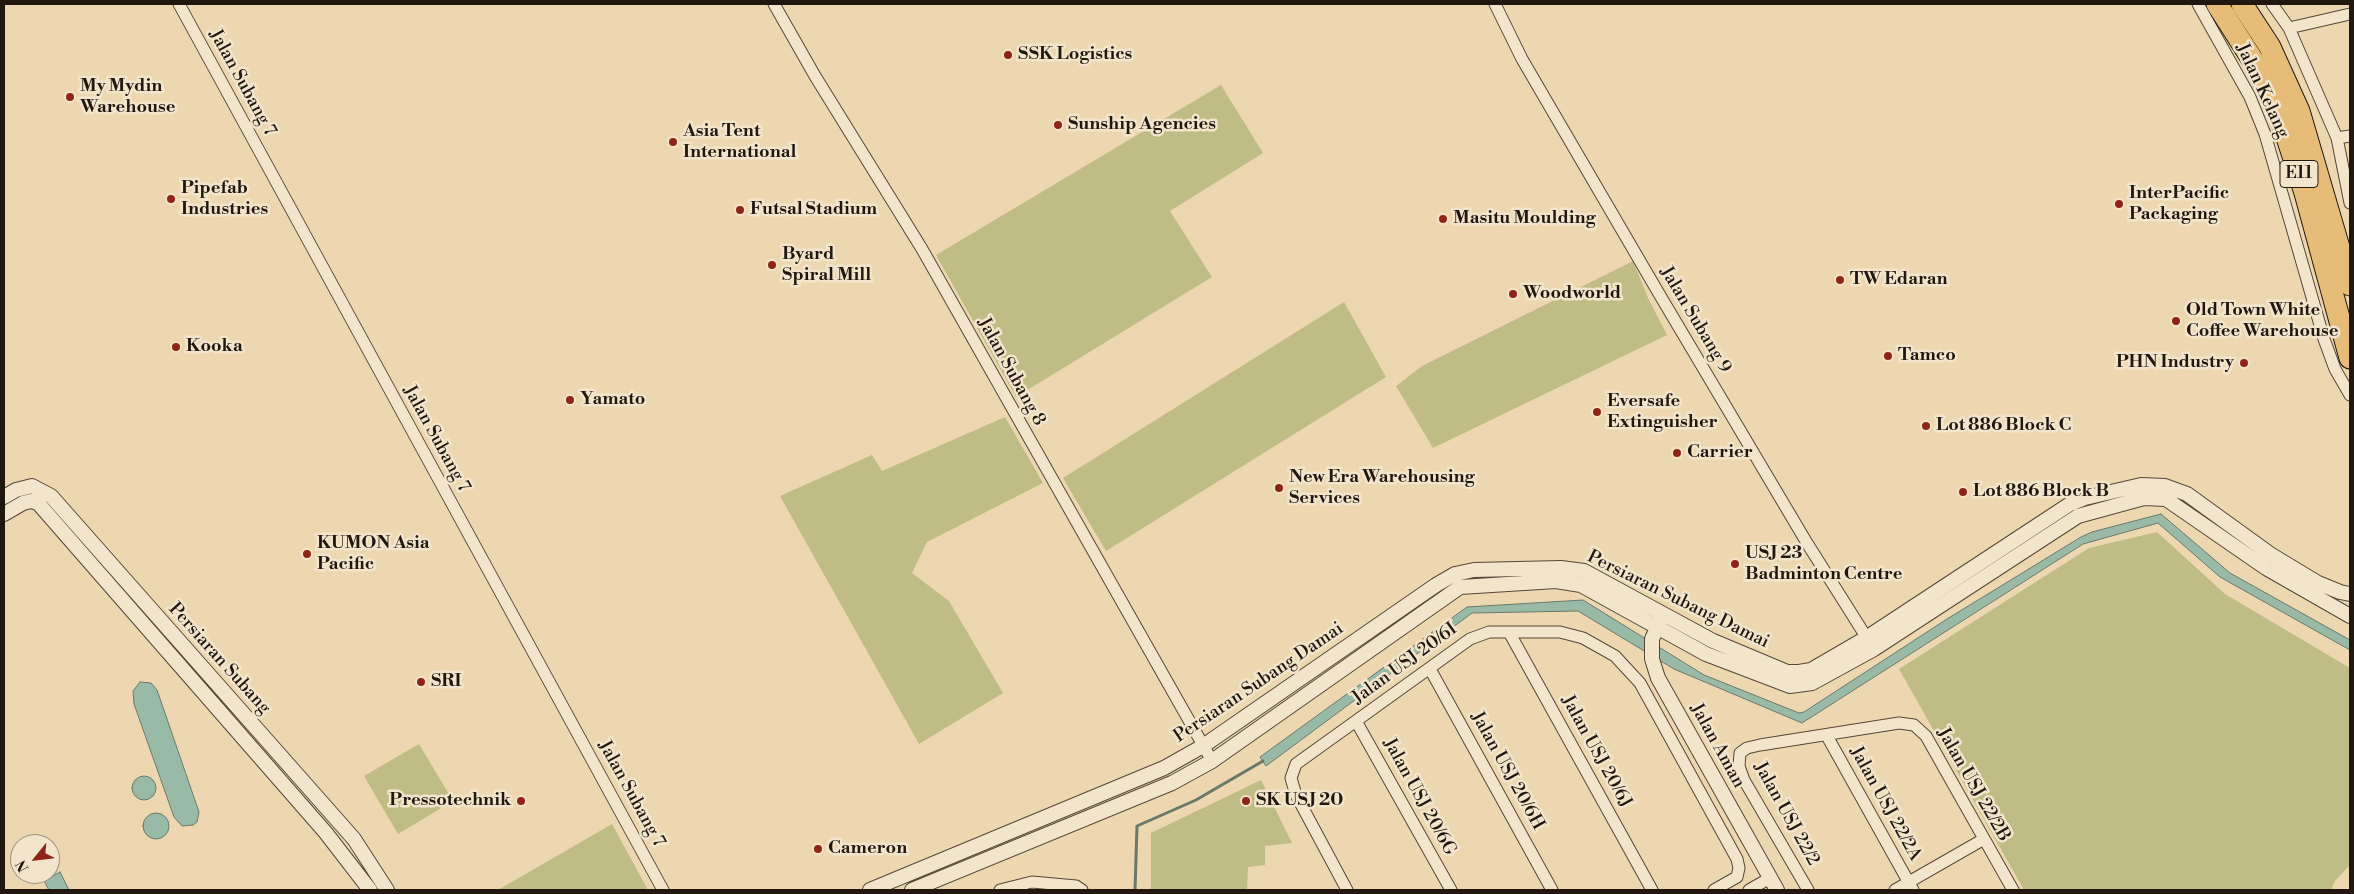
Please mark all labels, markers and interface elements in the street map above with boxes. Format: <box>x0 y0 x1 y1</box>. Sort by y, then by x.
street label: Jalan Subang 7 <box>204 26 280 140</box>
street label: Jalan Kelang <box>2231 40 2293 142</box>
place label: SSK Logistics <box>1018 44 1132 66</box>
marker: SSK Logistics <box>1002 49 1014 61</box>
place label: My Mydin Warehouse <box>80 76 175 118</box>
marker: My Mydin Warehouse <box>64 91 76 103</box>
place label: Sunship Agencies <box>1068 114 1216 136</box>
marker: Sunship Agencies <box>1052 119 1064 131</box>
place label: Asia Tent International <box>683 121 796 163</box>
marker: Asia Tent International <box>667 136 679 148</box>
road number: E11 <box>2280 160 2318 188</box>
place label: Pipefab Industries <box>181 178 268 220</box>
place label: InterPacific Packaging <box>2129 183 2229 225</box>
marker: Pipefab Industries <box>165 193 177 205</box>
marker: InterPacific Packaging <box>2113 198 2125 210</box>
place label: Futsal Stadium <box>750 199 877 221</box>
marker: Futsal Stadium <box>734 204 746 216</box>
place label: Masitu Moulding <box>1453 208 1596 230</box>
marker: Masitu Moulding <box>1437 213 1449 225</box>
place label: Byard Spiral Mill <box>782 244 871 286</box>
marker: Byard Spiral Mill <box>766 259 778 271</box>
street label: Jalan Subang 9 <box>1655 263 1735 377</box>
place label: TW Edaran <box>1850 269 1948 291</box>
marker: TW Edaran <box>1834 274 1846 286</box>
place label: Woodworld <box>1523 283 1621 305</box>
marker: Woodworld <box>1507 288 1519 300</box>
place label: Old Town White Coffee Warehouse <box>2186 300 2338 342</box>
street label: Jalan Subang 8 <box>972 314 1050 430</box>
marker: Old Town White Coffee Warehouse <box>2170 315 2182 327</box>
place label: Kooka <box>186 336 243 358</box>
marker: Kooka <box>170 341 182 353</box>
place label: Tamco <box>1898 345 1956 367</box>
marker: Tamco <box>1882 350 1894 362</box>
place label: PHN Industry <box>2116 352 2234 374</box>
marker: PHN Industry <box>2238 357 2250 369</box>
street label: Jalan Subang 7 <box>398 382 474 496</box>
place label: Yamato <box>580 389 645 411</box>
place label: Eversafe Extinguisher <box>1607 391 1718 434</box>
marker: Yamato <box>564 394 576 406</box>
marker: Eversafe Extinguisher <box>1591 406 1603 418</box>
place label: Lot 886 Block C <box>1936 415 2071 437</box>
marker: Lot 886 Block C <box>1920 420 1932 432</box>
place label: Carrier <box>1687 442 1753 464</box>
marker: Carrier <box>1671 447 1683 459</box>
place label: New Era Warehousing Services <box>1289 467 1475 509</box>
place label: Lot 886 Block B <box>1973 481 2109 503</box>
marker: New Era Warehousing Services <box>1273 482 1285 494</box>
marker: Lot 886 Block B <box>1957 486 1969 498</box>
place label: KUMON Asia Pacific <box>317 533 429 576</box>
place label: USJ 23 Badminton Centre <box>1745 543 1902 586</box>
street label: Persiaran Subang Damai <box>1583 546 1773 654</box>
marker: KUMON Asia Pacific <box>301 548 313 560</box>
marker: USJ 23 Badminton Centre <box>1729 558 1741 570</box>
street label: Persiaran Subang <box>163 599 275 719</box>
street label: Persiaran Subang Damai <box>1170 618 1348 748</box>
street label: Jalan USJ 20/6I <box>1348 619 1462 709</box>
place label: SRI <box>431 671 462 693</box>
marker: SRI <box>415 676 427 688</box>
street label: Jalan USJ 20/6J <box>1556 692 1636 812</box>
street label: Jalan Aman <box>1685 700 1749 792</box>
street label: Jalan USJ 20/6H <box>1466 708 1548 834</box>
street label: Jalan USJ 22/2B <box>1932 724 2014 846</box>
street label: Jalan USJ 20/6G <box>1378 735 1460 859</box>
street label: Jalan Subang 7 <box>593 737 669 851</box>
street label: Jalan USJ 22/2A <box>1845 743 1925 865</box>
street label: Jalan USJ 22/2 <box>1749 758 1823 870</box>
place label: Pressotechnik <box>389 790 511 812</box>
place label: SK USJ 20 <box>1256 790 1343 812</box>
marker: Pressotechnik <box>515 795 527 807</box>
marker: SK USJ 20 <box>1240 795 1252 807</box>
north arrow <box>10 834 60 884</box>
place label: Cameron <box>828 838 907 860</box>
marker: Cameron <box>812 843 824 855</box>
text: N <box>12 857 33 875</box>

